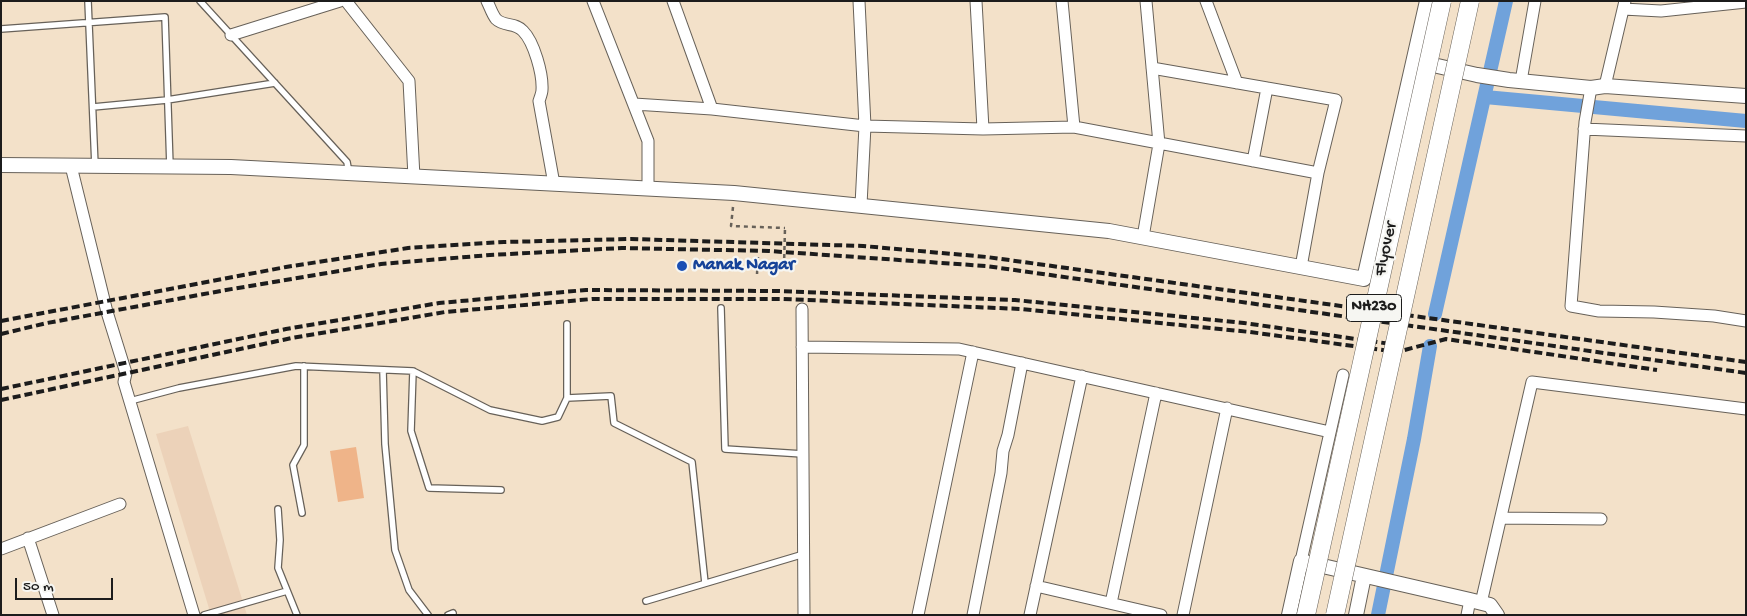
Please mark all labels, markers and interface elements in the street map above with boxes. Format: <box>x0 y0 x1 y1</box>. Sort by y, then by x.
street label: Flyover <box>1371 220 1403 278</box>
place label: Manak Nagar <box>693 255 795 277</box>
marker: Manak Nagar <box>675 259 689 273</box>
road number: NH230 <box>1346 294 1402 322</box>
scale bar <box>18 568 115 600</box>
text: 50 m <box>23 578 54 596</box>

